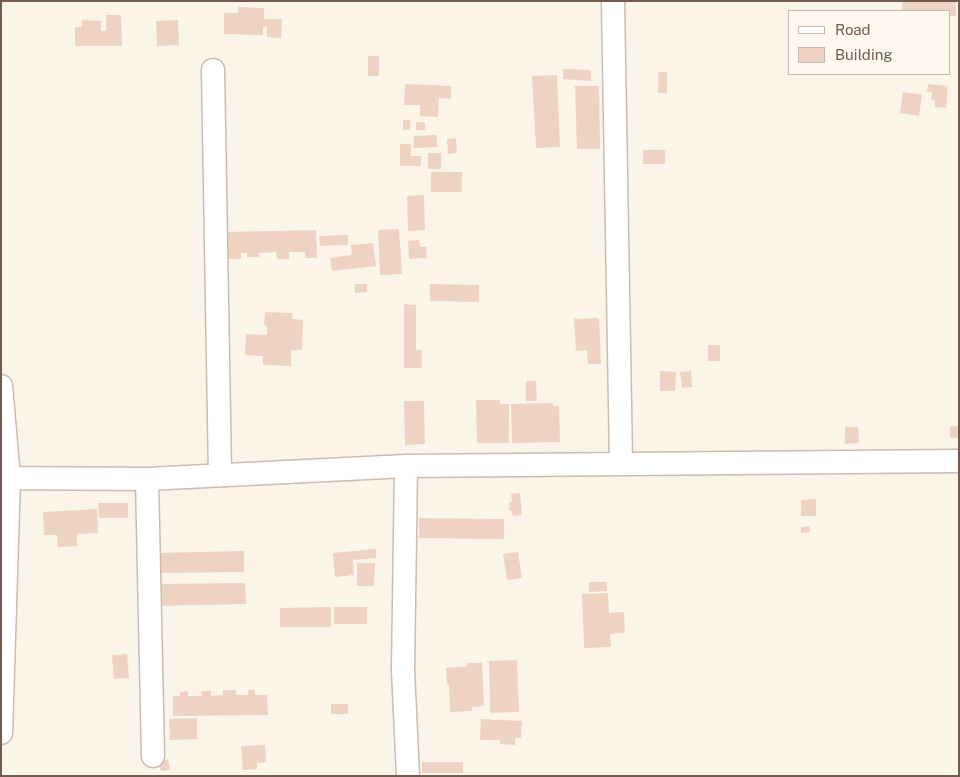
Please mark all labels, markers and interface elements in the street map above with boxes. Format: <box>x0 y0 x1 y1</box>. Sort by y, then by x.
legend <box>788 10 950 75</box>
text: Road <box>835 21 871 38</box>
text: Building <box>835 46 893 63</box>

